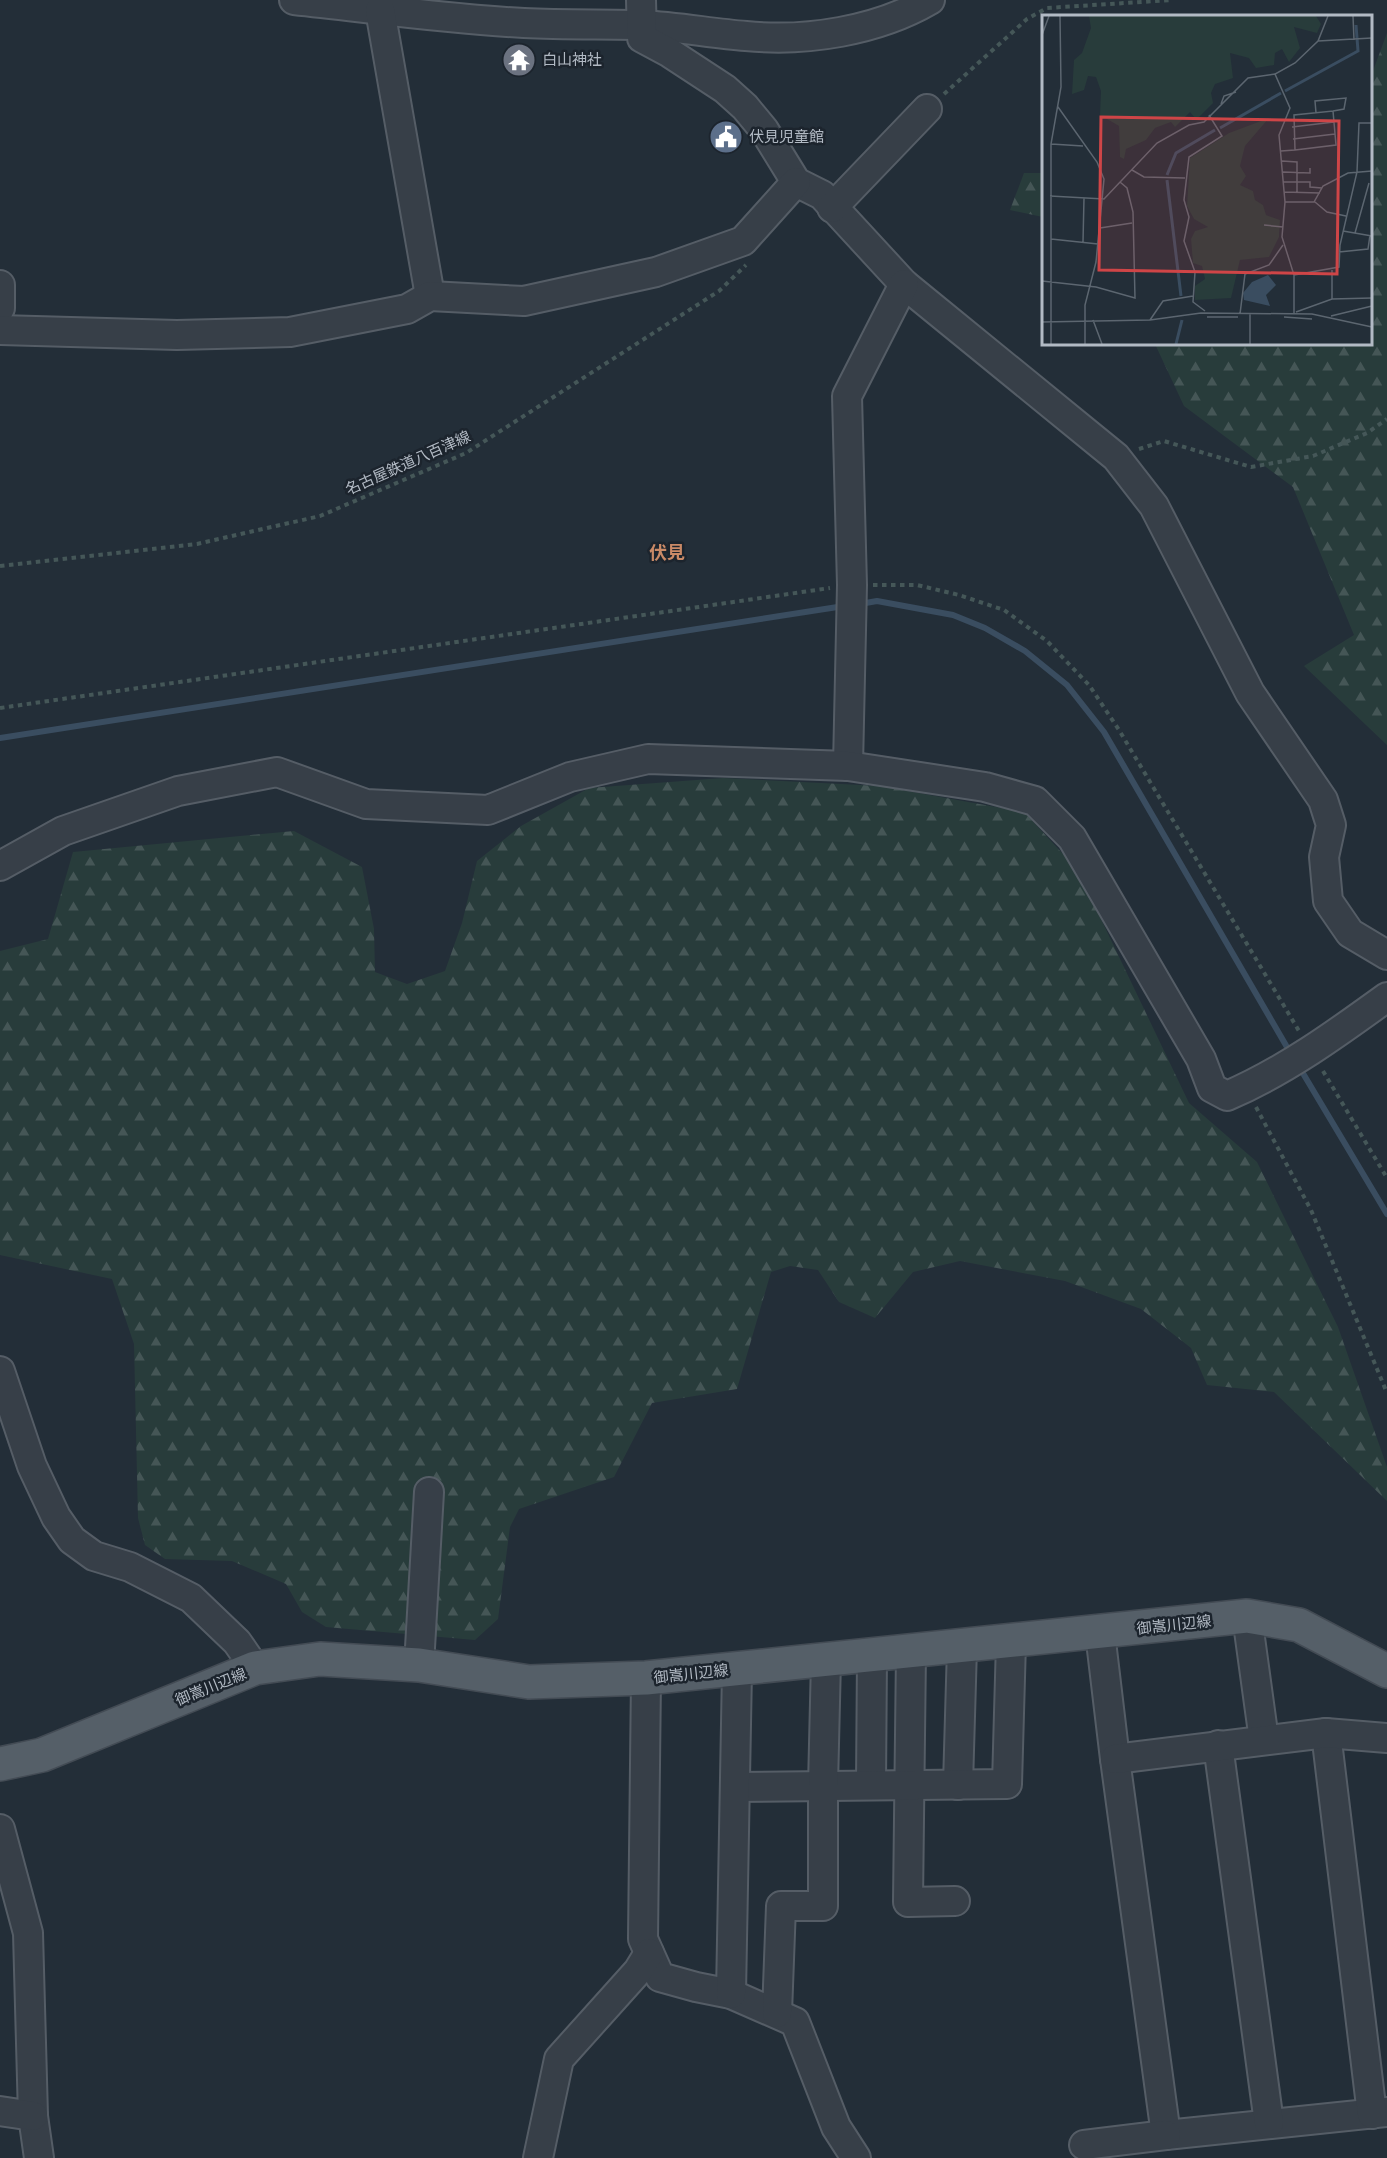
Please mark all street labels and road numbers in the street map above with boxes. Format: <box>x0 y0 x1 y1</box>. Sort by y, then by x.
street label: 名古屋鉄道八百津線 <box>342 426 473 499</box>
street label: 御嵩川辺線 <box>1136 1611 1212 1638</box>
street label: 御嵩川辺線 <box>653 1660 729 1687</box>
street label: 御嵩川辺線 <box>172 1664 249 1709</box>

